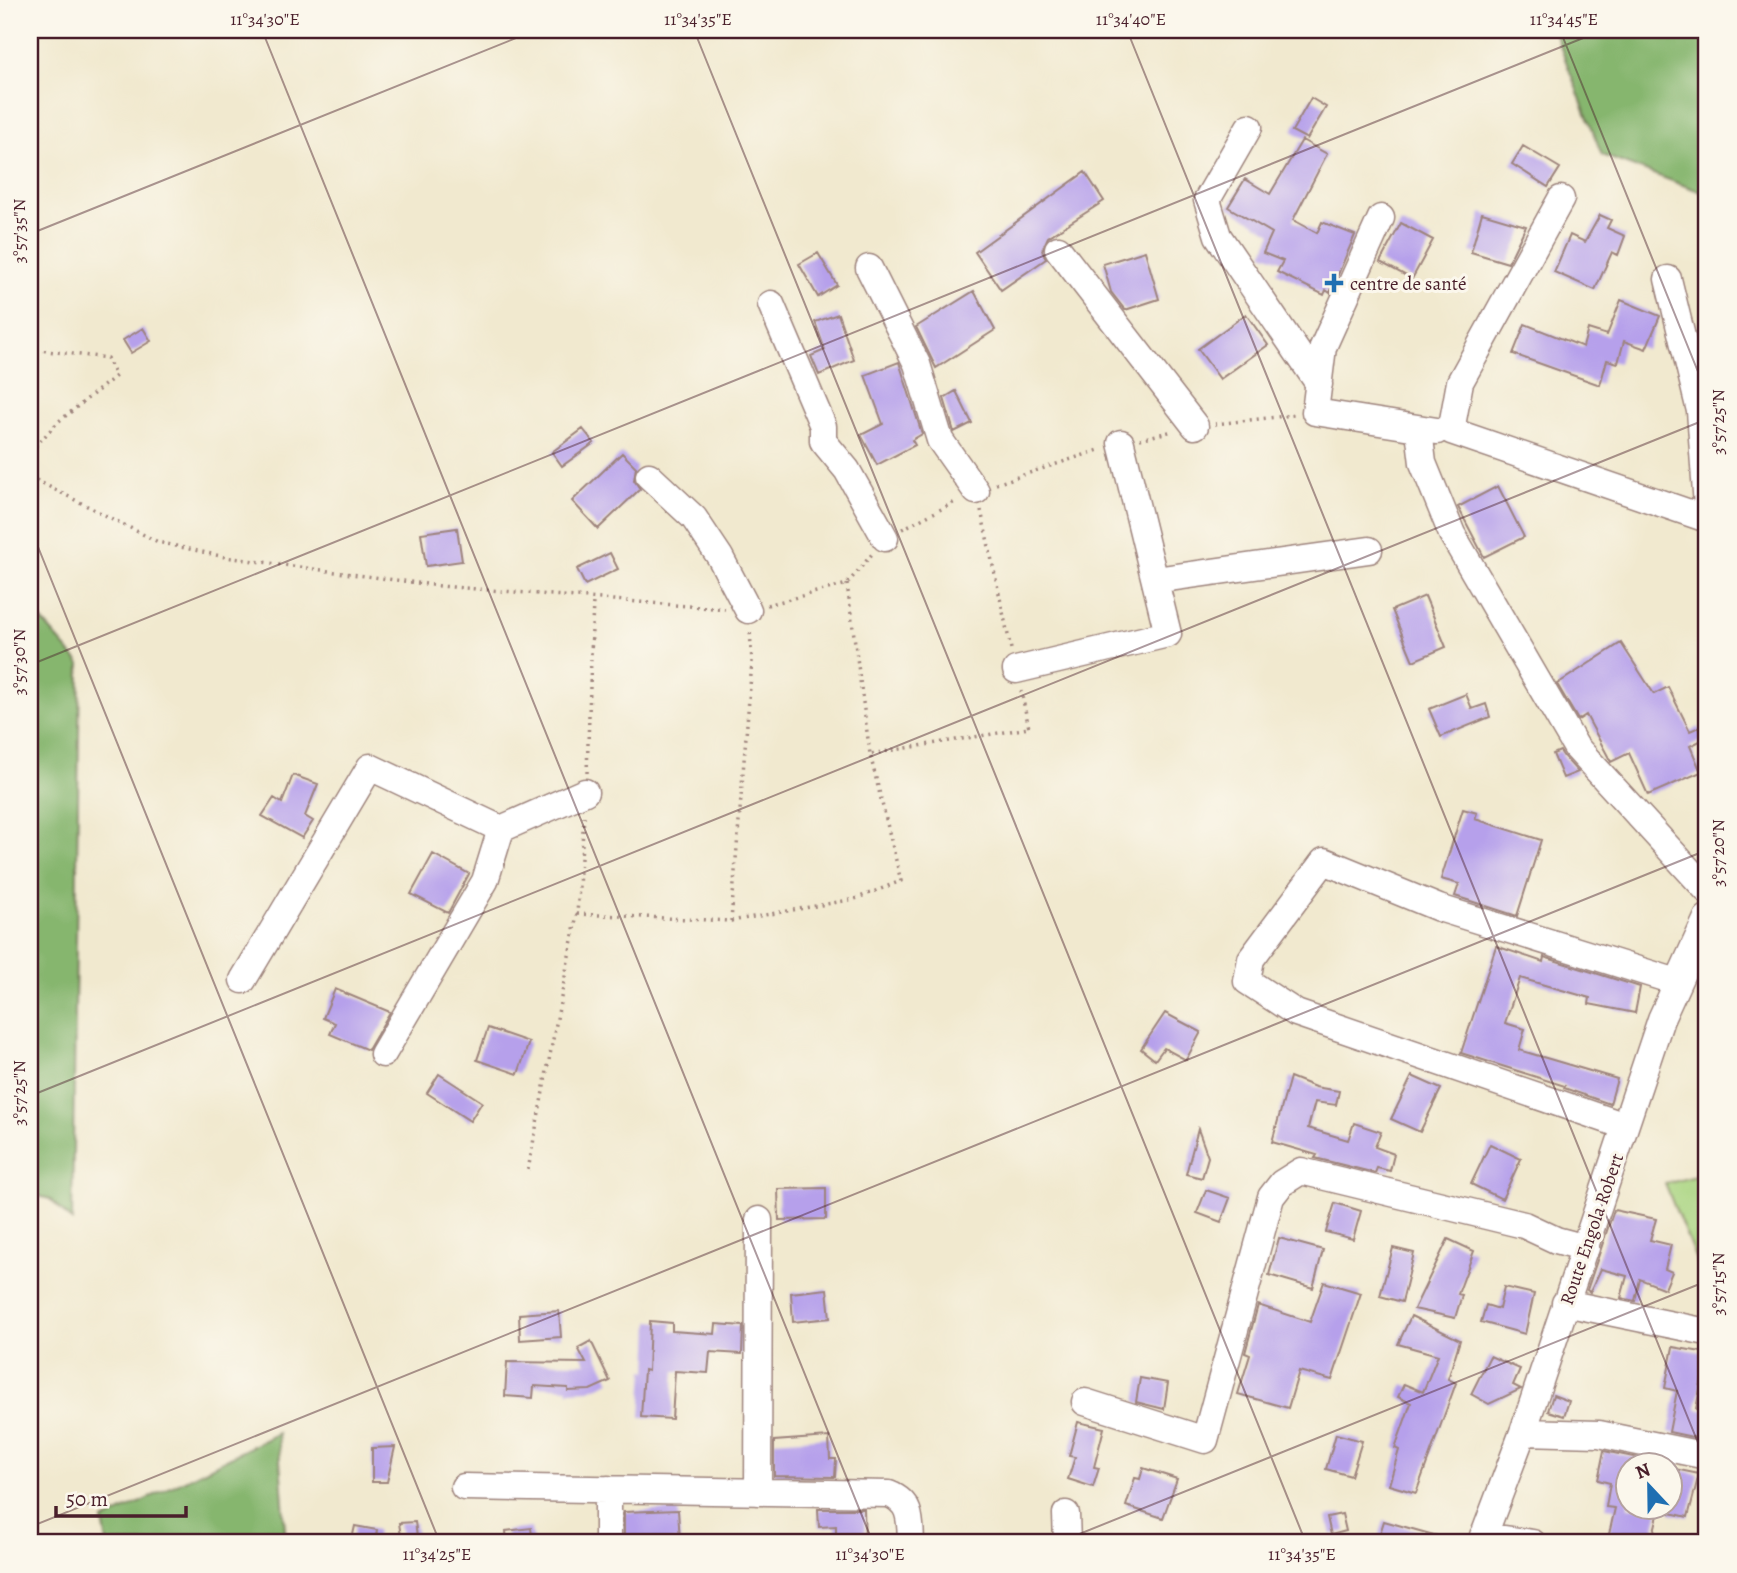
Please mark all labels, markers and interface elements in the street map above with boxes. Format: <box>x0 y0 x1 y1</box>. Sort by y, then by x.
text: 11°34'30"E <box>230 7 300 31</box>
text: 11°34'35"E <box>664 7 732 31</box>
text: 11°34'40"E <box>1096 7 1166 31</box>
text: 11°34'45"E <box>1530 7 1598 31</box>
text: 3°57'35"N <box>7 198 31 263</box>
place label: centre de santé <box>1350 271 1467 297</box>
marker: centre de santé <box>1324 273 1344 293</box>
text: 3°57'25"N <box>1706 389 1730 455</box>
text: 3°57'30"N <box>7 629 31 695</box>
text: 3°57'20"N <box>1706 819 1730 887</box>
text: 3°57'25"N <box>7 1060 31 1126</box>
street label: Route Engola Robert <box>1554 1150 1630 1309</box>
text: 3°57'15"N <box>1706 1252 1730 1316</box>
north arrow <box>1614 1450 1684 1520</box>
text: N <box>1632 1456 1654 1486</box>
scale bar <box>56 1475 186 1519</box>
text: 50 m <box>66 1485 108 1513</box>
text: 11°34'25"E <box>403 1542 471 1566</box>
text: 11°34'30"E <box>835 1542 905 1566</box>
text: 11°34'35"E <box>1268 1542 1336 1566</box>

